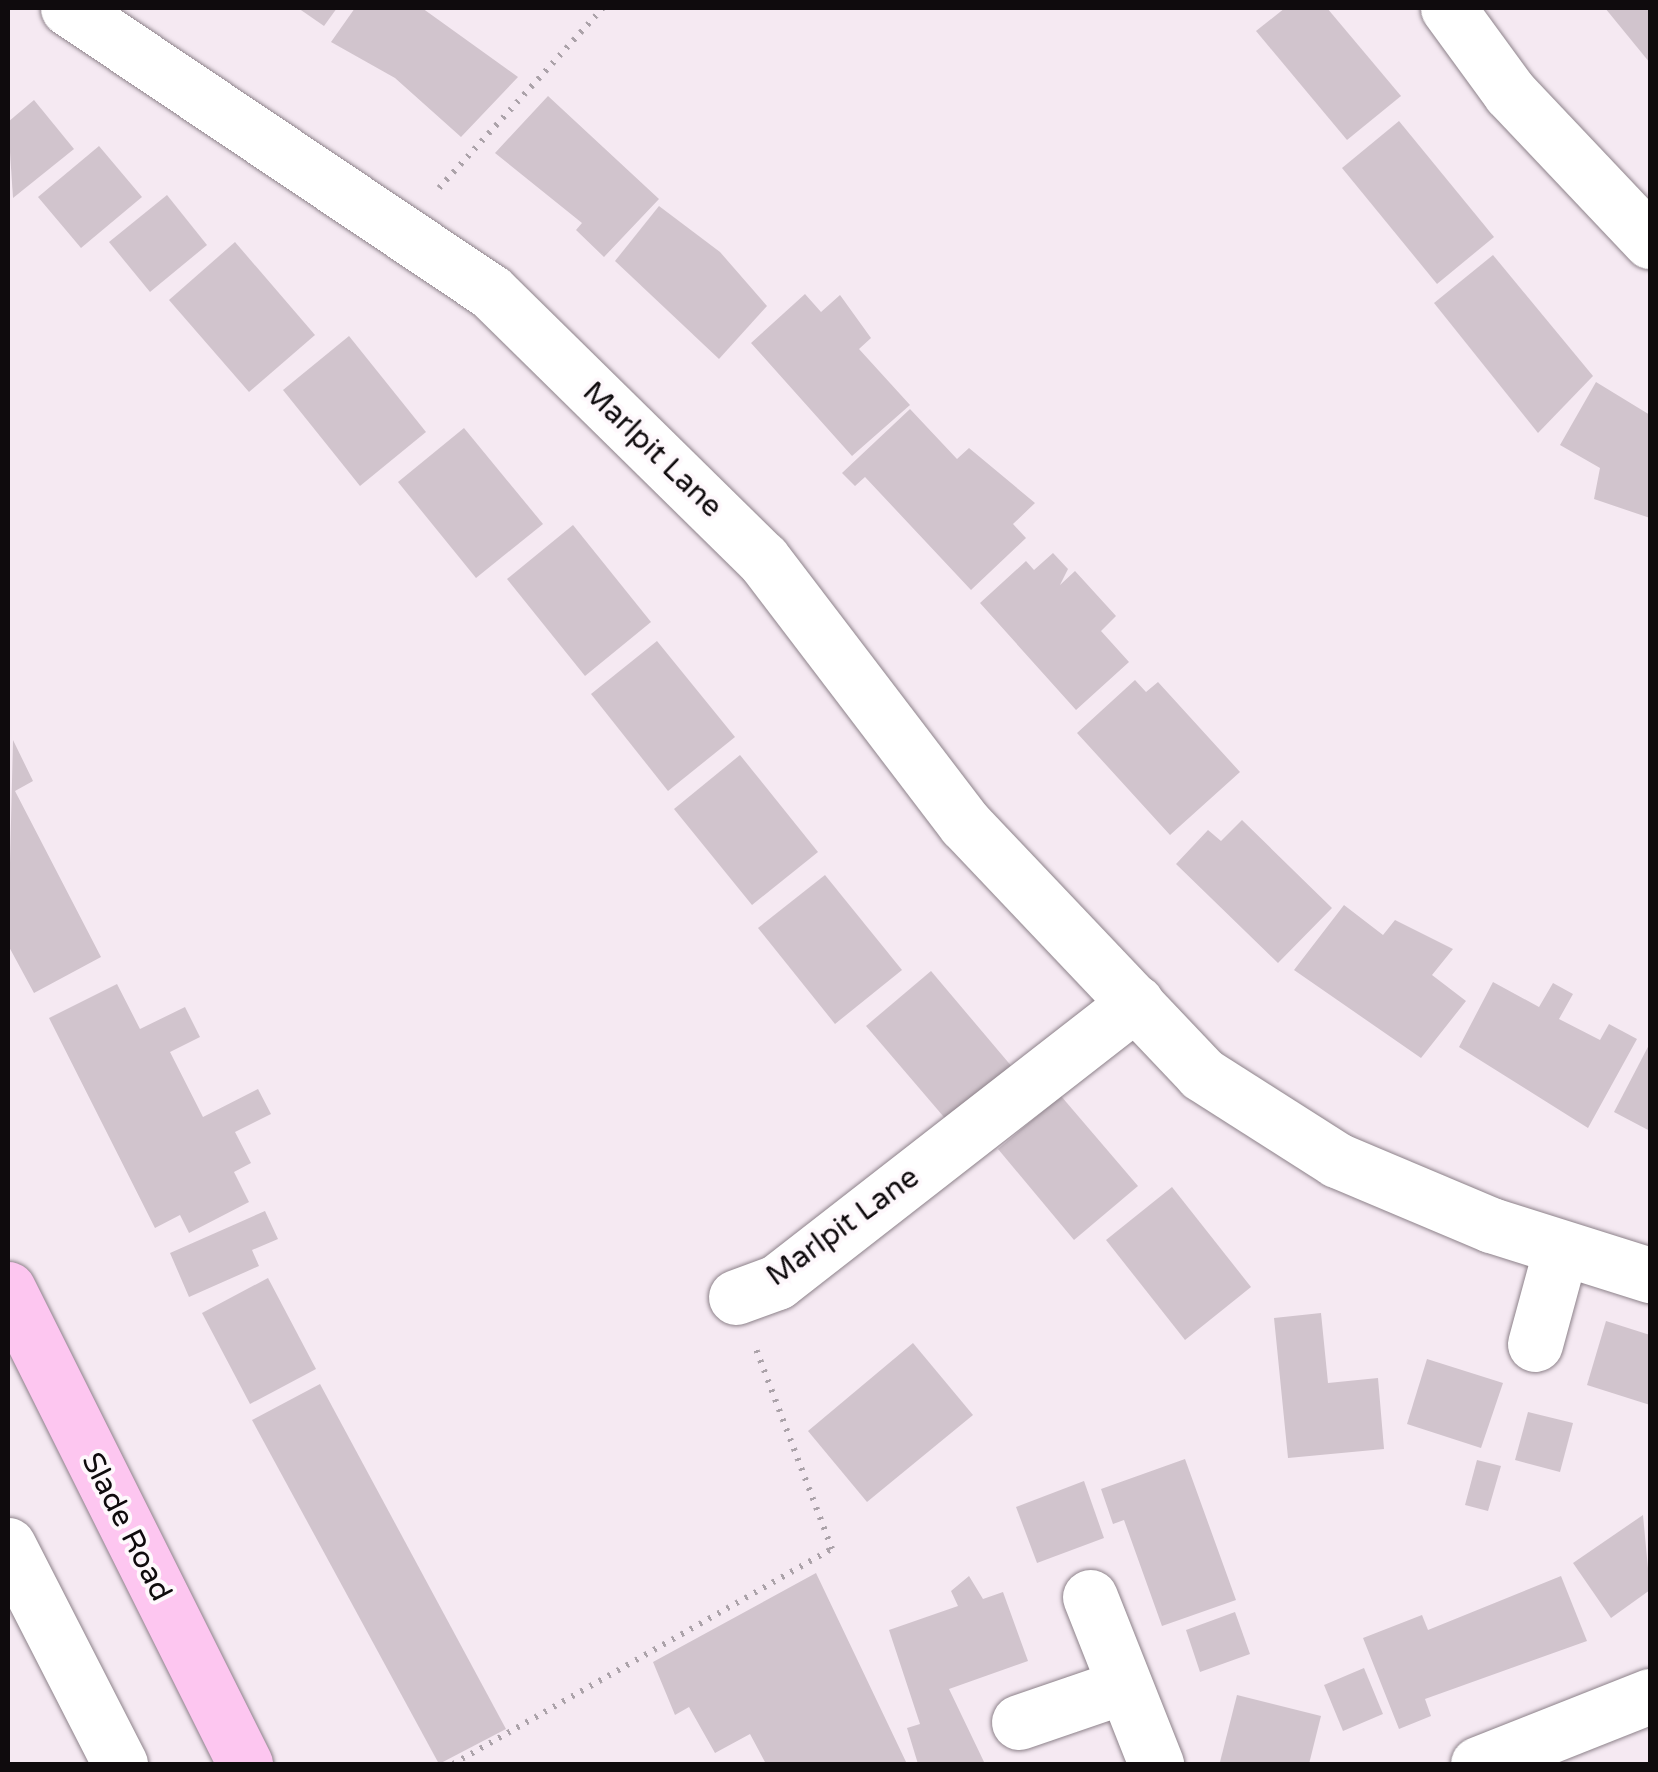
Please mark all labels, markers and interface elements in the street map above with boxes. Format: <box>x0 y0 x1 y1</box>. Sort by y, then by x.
street label: Marlpit Lane <box>575 375 729 525</box>
street label: Marlpit Lane <box>760 1160 926 1294</box>
street label: Slade Road <box>73 1447 179 1607</box>

